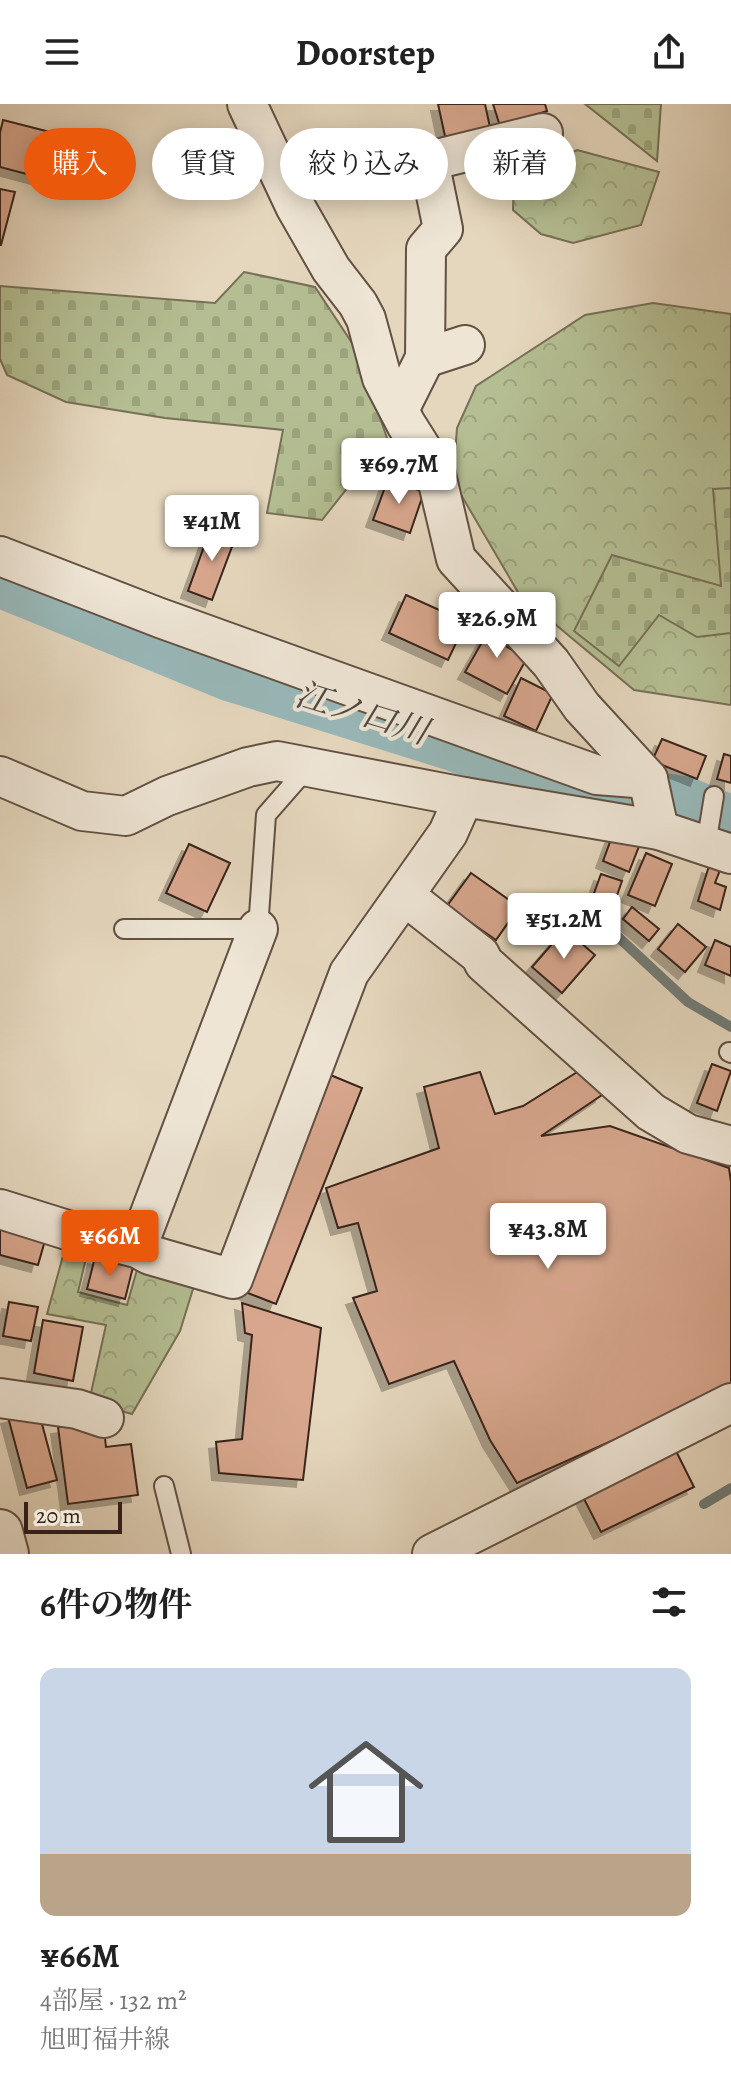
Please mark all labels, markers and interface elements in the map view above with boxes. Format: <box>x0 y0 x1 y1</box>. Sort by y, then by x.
text: Doorstep <box>296 28 435 77</box>
icon: menu <box>40 30 84 74</box>
icon: share <box>647 30 691 74</box>
chip: 購入 <box>24 128 136 200</box>
chip: 賃貸 <box>152 128 264 200</box>
chip: 絞り込み <box>280 128 448 200</box>
chip: 新着 <box>464 128 576 200</box>
pin: ¥69.7M <box>334 438 464 506</box>
text: ¥69.7M <box>359 446 439 481</box>
pin: ¥41M <box>165 495 259 563</box>
text: ¥41M <box>183 503 241 538</box>
pin: ¥26.9M <box>432 592 562 660</box>
text: ¥26.9M <box>457 600 537 635</box>
water label: 江ノ口川 <box>290 671 438 757</box>
pin: ¥51.2M <box>499 893 629 961</box>
text: ¥51.2M <box>526 901 602 936</box>
pin: ¥43.8M <box>483 1203 613 1271</box>
pin: ¥66M <box>63 1210 157 1278</box>
text: ¥43.8M <box>508 1211 588 1246</box>
text: ¥66M <box>79 1218 141 1253</box>
scale bar <box>24 1498 122 1534</box>
text: 20 m <box>36 1501 81 1531</box>
icon: filters <box>647 1580 691 1624</box>
text: 6件の物件 <box>40 1581 192 1628</box>
icon: home <box>294 1720 438 1864</box>
text: ¥66M <box>40 1932 120 1979</box>
text: 4部屋 · 132 m² <box>40 1983 187 2018</box>
text: 旭町福井線 <box>40 2022 170 2057</box>

